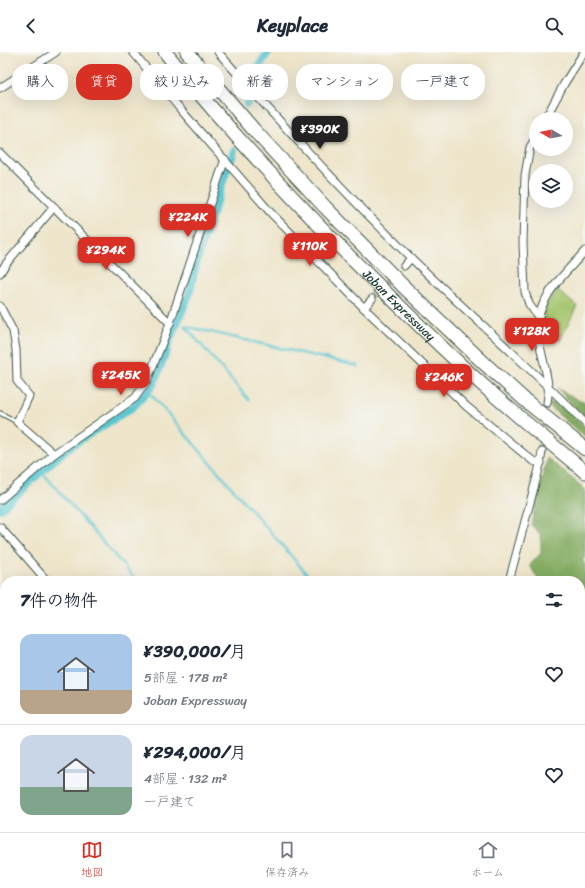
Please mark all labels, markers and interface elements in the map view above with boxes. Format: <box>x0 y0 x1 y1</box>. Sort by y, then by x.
text: Keyplace <box>257 10 328 42</box>
icon: back <box>20 15 42 37</box>
icon: search <box>543 15 565 37</box>
chip: 購入 <box>12 64 68 100</box>
chip: 賃貸 <box>76 64 132 100</box>
chip: 絞り込み <box>140 64 224 100</box>
chip: 新着 <box>232 64 288 100</box>
chip: マンション <box>296 64 393 100</box>
chip: 一戸建て <box>401 64 485 100</box>
north arrow <box>529 112 573 156</box>
map controls <box>529 112 573 208</box>
pin: ¥390K <box>292 116 348 150</box>
text: ¥390K <box>301 117 339 140</box>
button: layers <box>529 164 573 208</box>
pin: ¥224K <box>160 204 216 238</box>
text: ¥224K <box>169 205 207 228</box>
pin: ¥110K <box>282 233 338 267</box>
text: ¥110K <box>293 234 327 257</box>
pin: ¥294K <box>78 237 134 271</box>
text: ¥294K <box>87 238 125 261</box>
street label: Joban Expressway <box>356 263 441 347</box>
pin: ¥128K <box>504 318 560 352</box>
text: ¥128K <box>514 319 550 342</box>
pin: ¥245K <box>93 362 149 396</box>
text: ¥245K <box>102 363 140 386</box>
pin: ¥246K <box>416 364 472 398</box>
text: ¥246K <box>425 365 463 388</box>
text: 7件の物件 <box>20 585 98 615</box>
icon: filters <box>543 589 565 611</box>
text: ¥390,000/月 <box>144 636 246 666</box>
icon: home <box>52 650 100 698</box>
icon: heart <box>543 663 565 685</box>
text: 5部屋 · 178 m² <box>144 666 228 689</box>
text: Joban Expressway <box>144 689 247 712</box>
text: ¥294,000/月 <box>144 737 247 767</box>
icon: home <box>52 751 100 799</box>
icon: heart <box>543 764 565 786</box>
text: 4部屋 · 132 m² <box>144 767 227 790</box>
text: 一戸建て <box>144 790 196 813</box>
tab: 地図 <box>81 839 103 882</box>
tab: 保存済み <box>265 839 309 882</box>
tab: ホーム <box>471 839 504 882</box>

